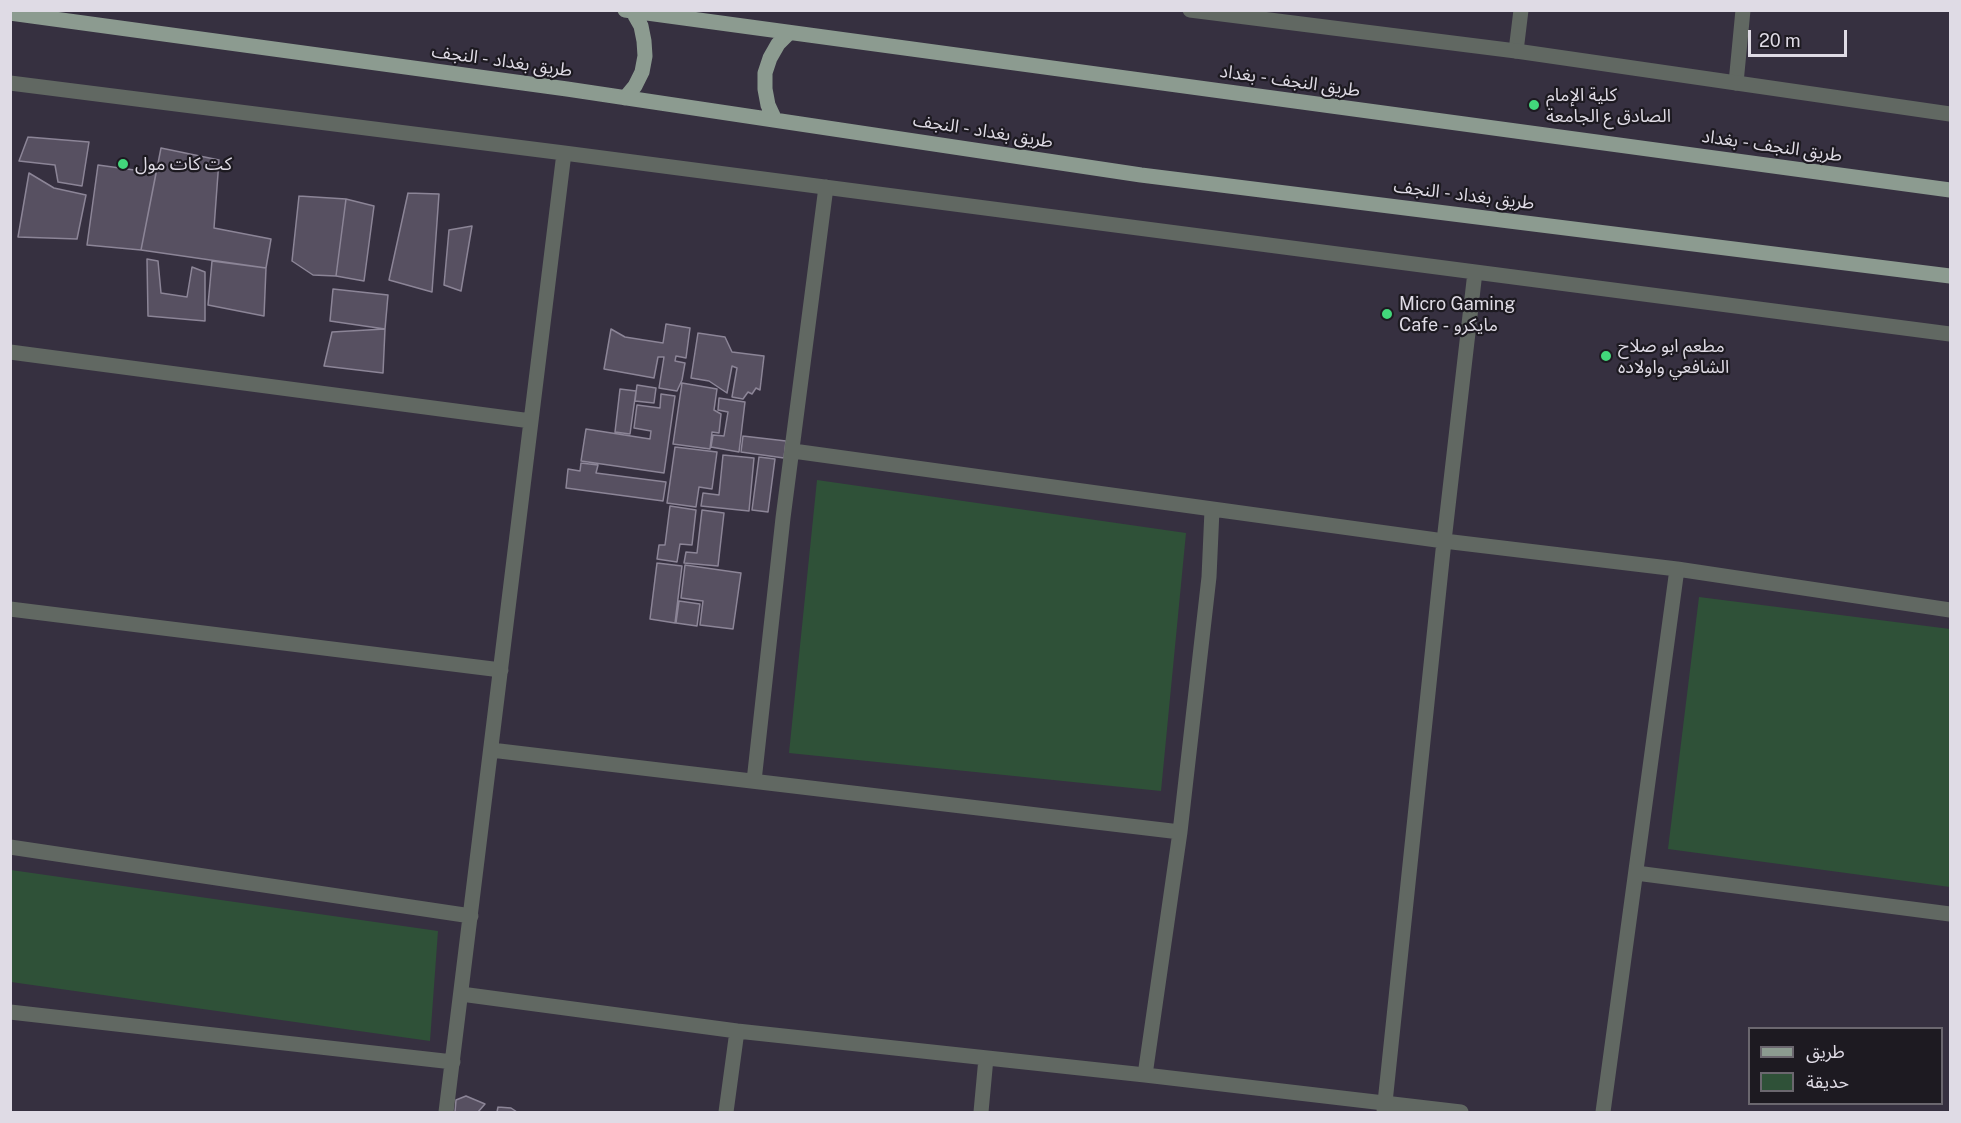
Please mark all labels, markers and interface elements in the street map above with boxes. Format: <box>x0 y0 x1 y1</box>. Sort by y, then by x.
scale bar <box>1751 18 1850 56</box>
text: 20 m <box>1759 30 1801 51</box>
street label: طريق بغداد - النجف <box>430 40 574 82</box>
street label: طريق النجف - بغداد <box>1218 60 1362 102</box>
place label: كلية الإمام الصادق ع الجامعة <box>1546 84 1671 127</box>
marker: كلية الإمام الصادق ع الجامعة <box>1527 98 1541 112</box>
street label: طريق بغداد - النجف <box>911 109 1055 153</box>
street label: طريق النجف - بغداد <box>1700 125 1844 167</box>
place label: كت كات مول <box>135 153 232 175</box>
marker: كت كات مول <box>116 157 130 171</box>
street label: طريق بغداد - النجف <box>1392 176 1536 214</box>
place label: Micro Gaming Cafe - مايكرو <box>1399 293 1515 336</box>
marker: Micro Gaming Cafe - مايكرو <box>1380 307 1394 321</box>
place label: مطعم ابو صلاح الشافعي واولاده <box>1618 335 1729 378</box>
marker: مطعم ابو صلاح الشافعي واولاده <box>1599 349 1613 363</box>
legend <box>1748 1027 1943 1105</box>
text: طريق <box>1806 1041 1845 1062</box>
text: حديقة <box>1806 1071 1849 1092</box>

